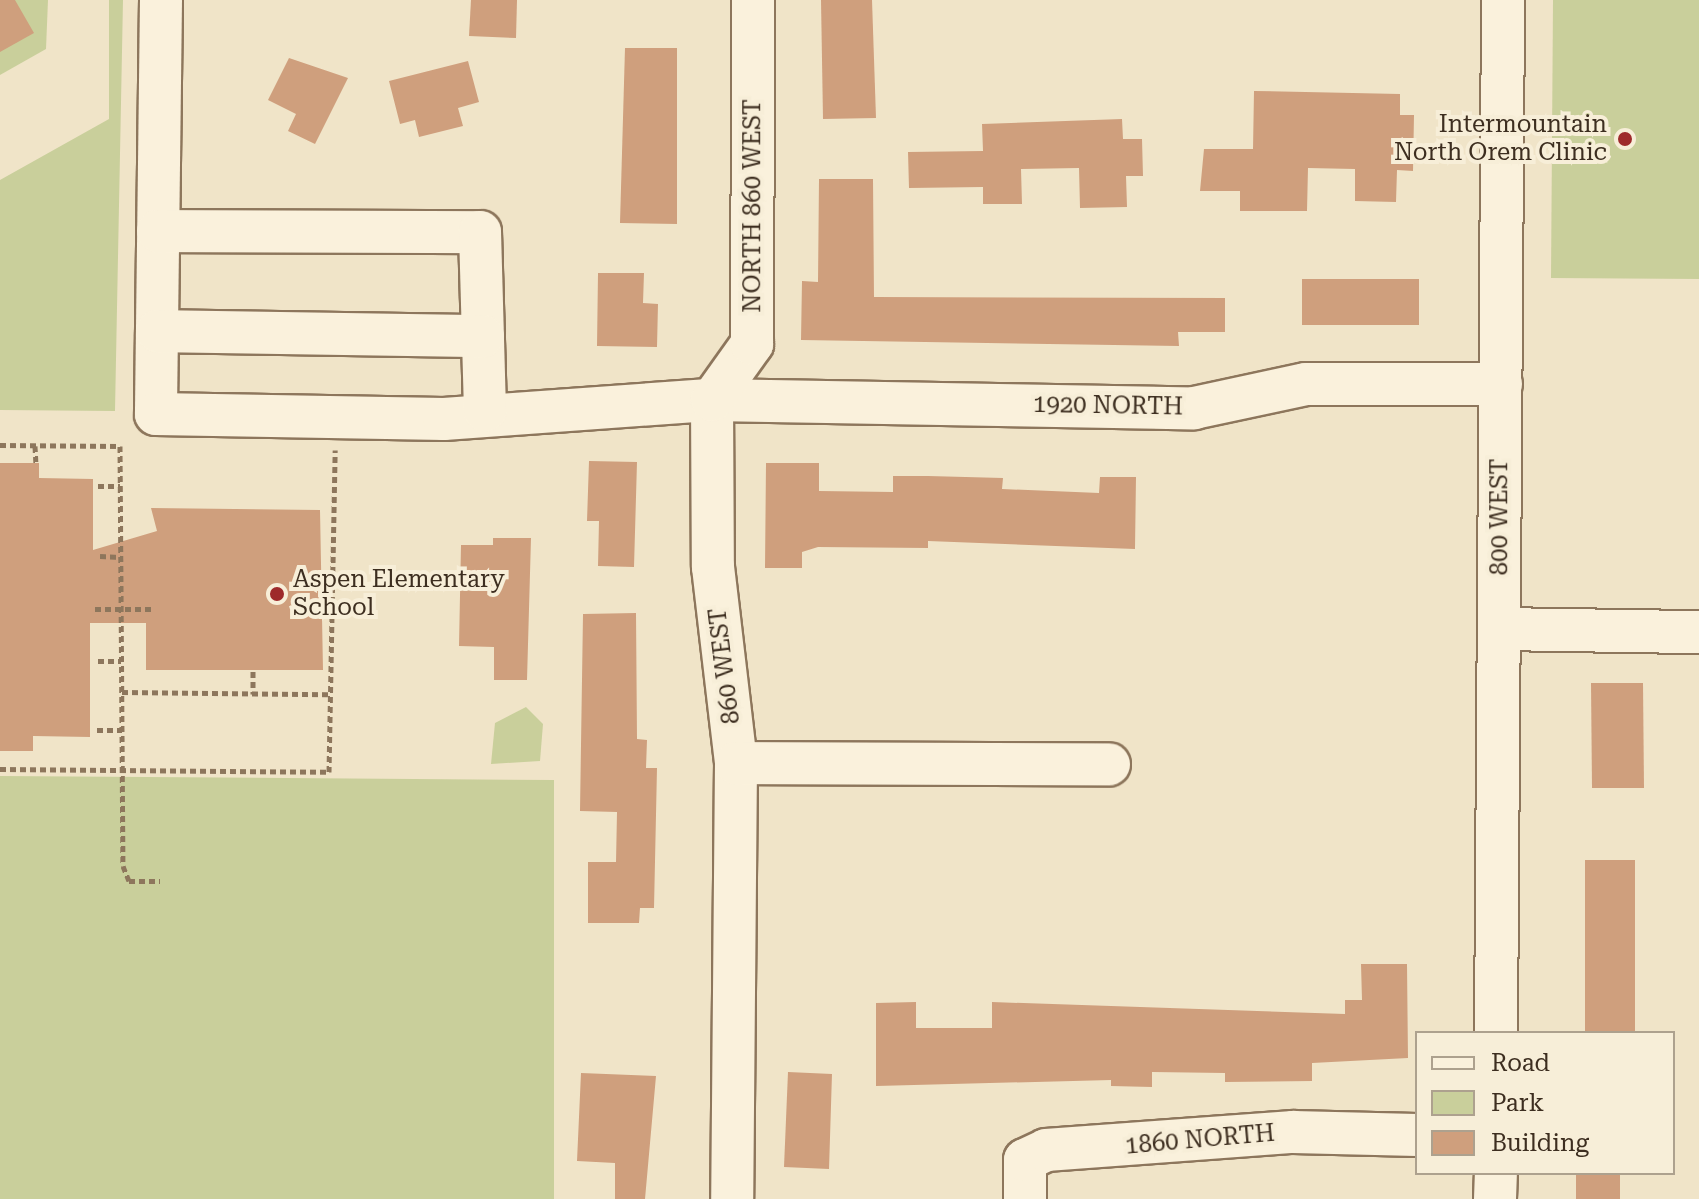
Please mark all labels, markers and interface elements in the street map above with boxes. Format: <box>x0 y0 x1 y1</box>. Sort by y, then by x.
street label: NORTH 860 WEST <box>739 99 767 313</box>
place label: Intermountain North Orem Clinic <box>1394 111 1607 167</box>
marker: Intermountain North Orem Clinic <box>1614 128 1636 150</box>
street label: 1920 NORTH <box>1033 390 1183 422</box>
street label: 800 WEST <box>1486 459 1514 575</box>
place label: Aspen Elementary School <box>293 566 505 622</box>
marker: Aspen Elementary School <box>268 585 286 603</box>
street label: 860 WEST <box>704 606 746 726</box>
legend <box>1415 1031 1675 1175</box>
text: Road <box>1491 1049 1550 1077</box>
text: Park <box>1491 1089 1544 1117</box>
street label: 1860 NORTH <box>1124 1119 1276 1161</box>
text: Building <box>1491 1129 1589 1157</box>

